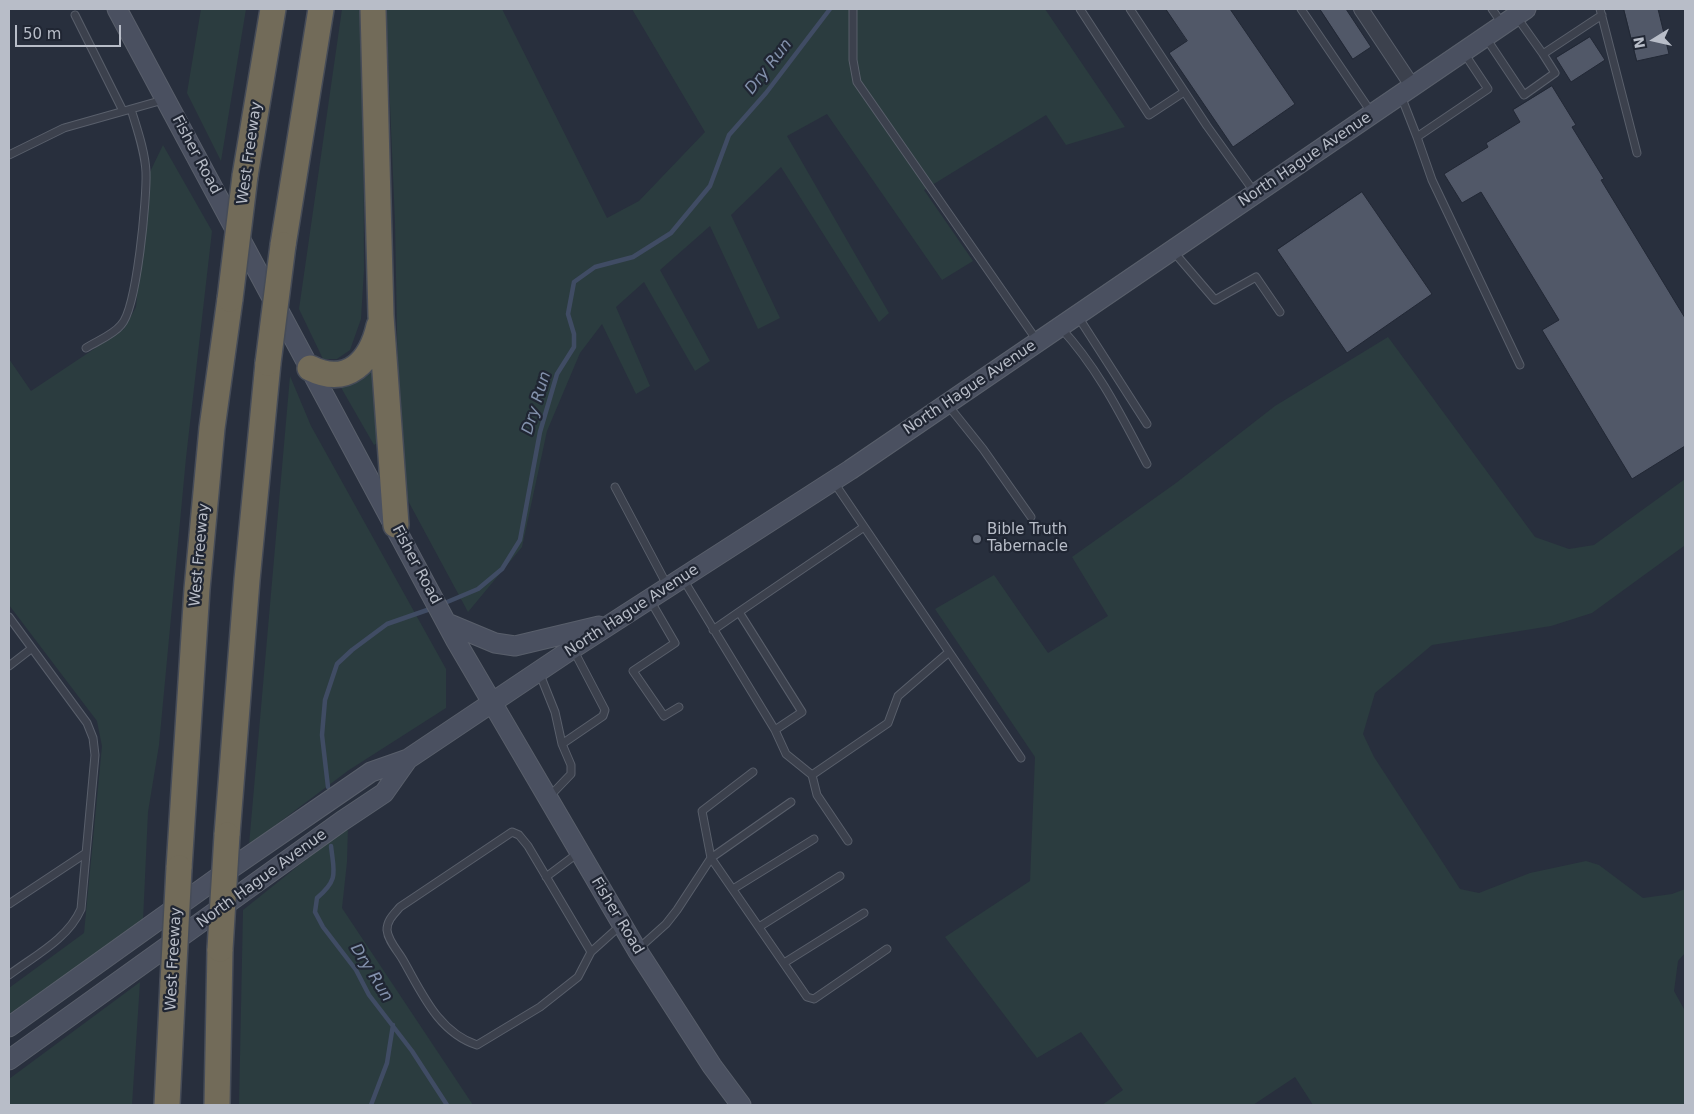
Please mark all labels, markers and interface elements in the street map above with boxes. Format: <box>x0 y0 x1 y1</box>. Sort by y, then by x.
scale bar <box>18 15 124 47</box>
north arrow <box>1629 15 1679 65</box>
text: 50 m <box>23 25 61 43</box>
text: N <box>1630 35 1648 50</box>
water label: Dry Run <box>741 36 797 98</box>
street label: West Freeway <box>234 100 266 206</box>
street label: North Hague Avenue <box>1235 109 1375 211</box>
street label: Fisher Road <box>168 112 224 198</box>
street label: North Hague Avenue <box>900 337 1040 439</box>
water label: Dry Run <box>518 369 556 437</box>
street label: West Freeway <box>187 503 213 607</box>
place label: Bible Truth Tabernacle <box>987 521 1068 556</box>
street label: Fisher Road <box>388 522 444 608</box>
marker: Bible Truth Tabernacle <box>971 533 983 545</box>
street label: North Hague Avenue <box>562 561 702 661</box>
street label: North Hague Avenue <box>194 826 330 932</box>
street label: Fisher Road <box>587 874 647 958</box>
street label: West Freeway <box>162 907 186 1011</box>
water label: Dry Run <box>346 940 396 1006</box>

